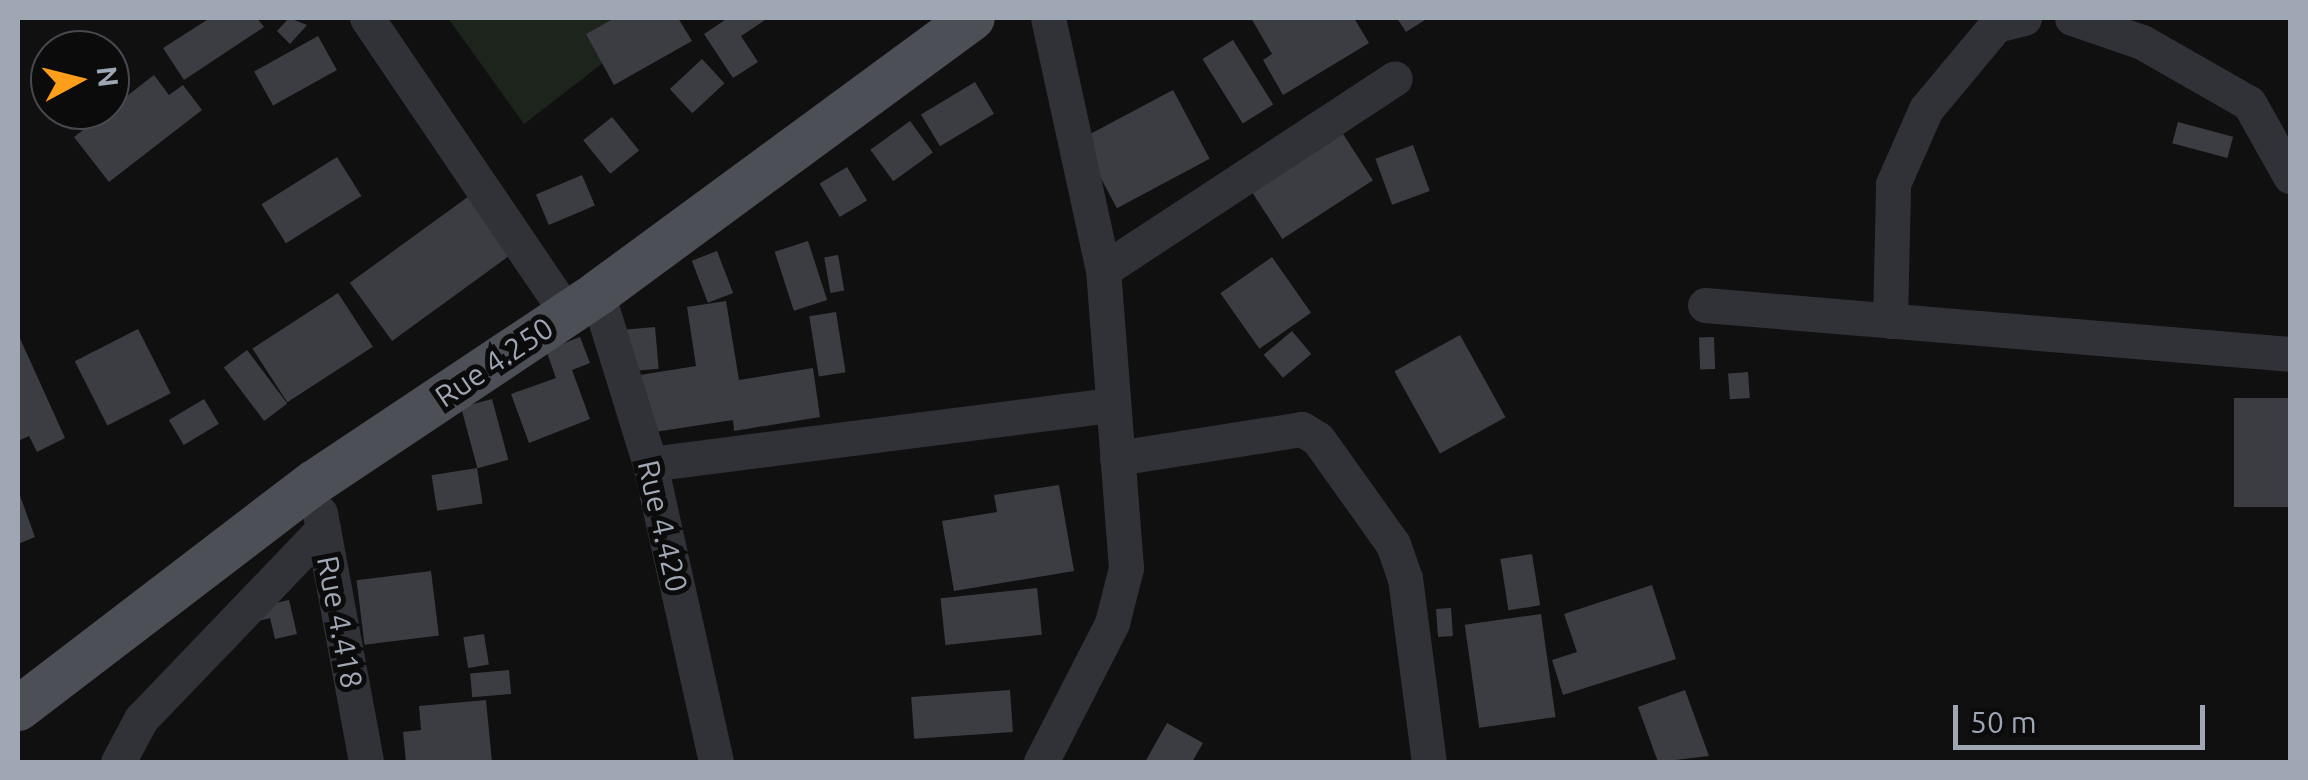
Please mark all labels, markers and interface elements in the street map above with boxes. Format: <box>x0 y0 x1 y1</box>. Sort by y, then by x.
north arrow <box>30 30 130 130</box>
text: N <box>92 64 125 89</box>
street label: Rue 4.250 <box>428 310 560 414</box>
street label: Rue 4.420 <box>630 457 696 595</box>
street label: Rue 4.418 <box>310 553 370 691</box>
scale bar <box>1958 685 2210 747</box>
text: 50 m <box>1970 705 2037 739</box>

